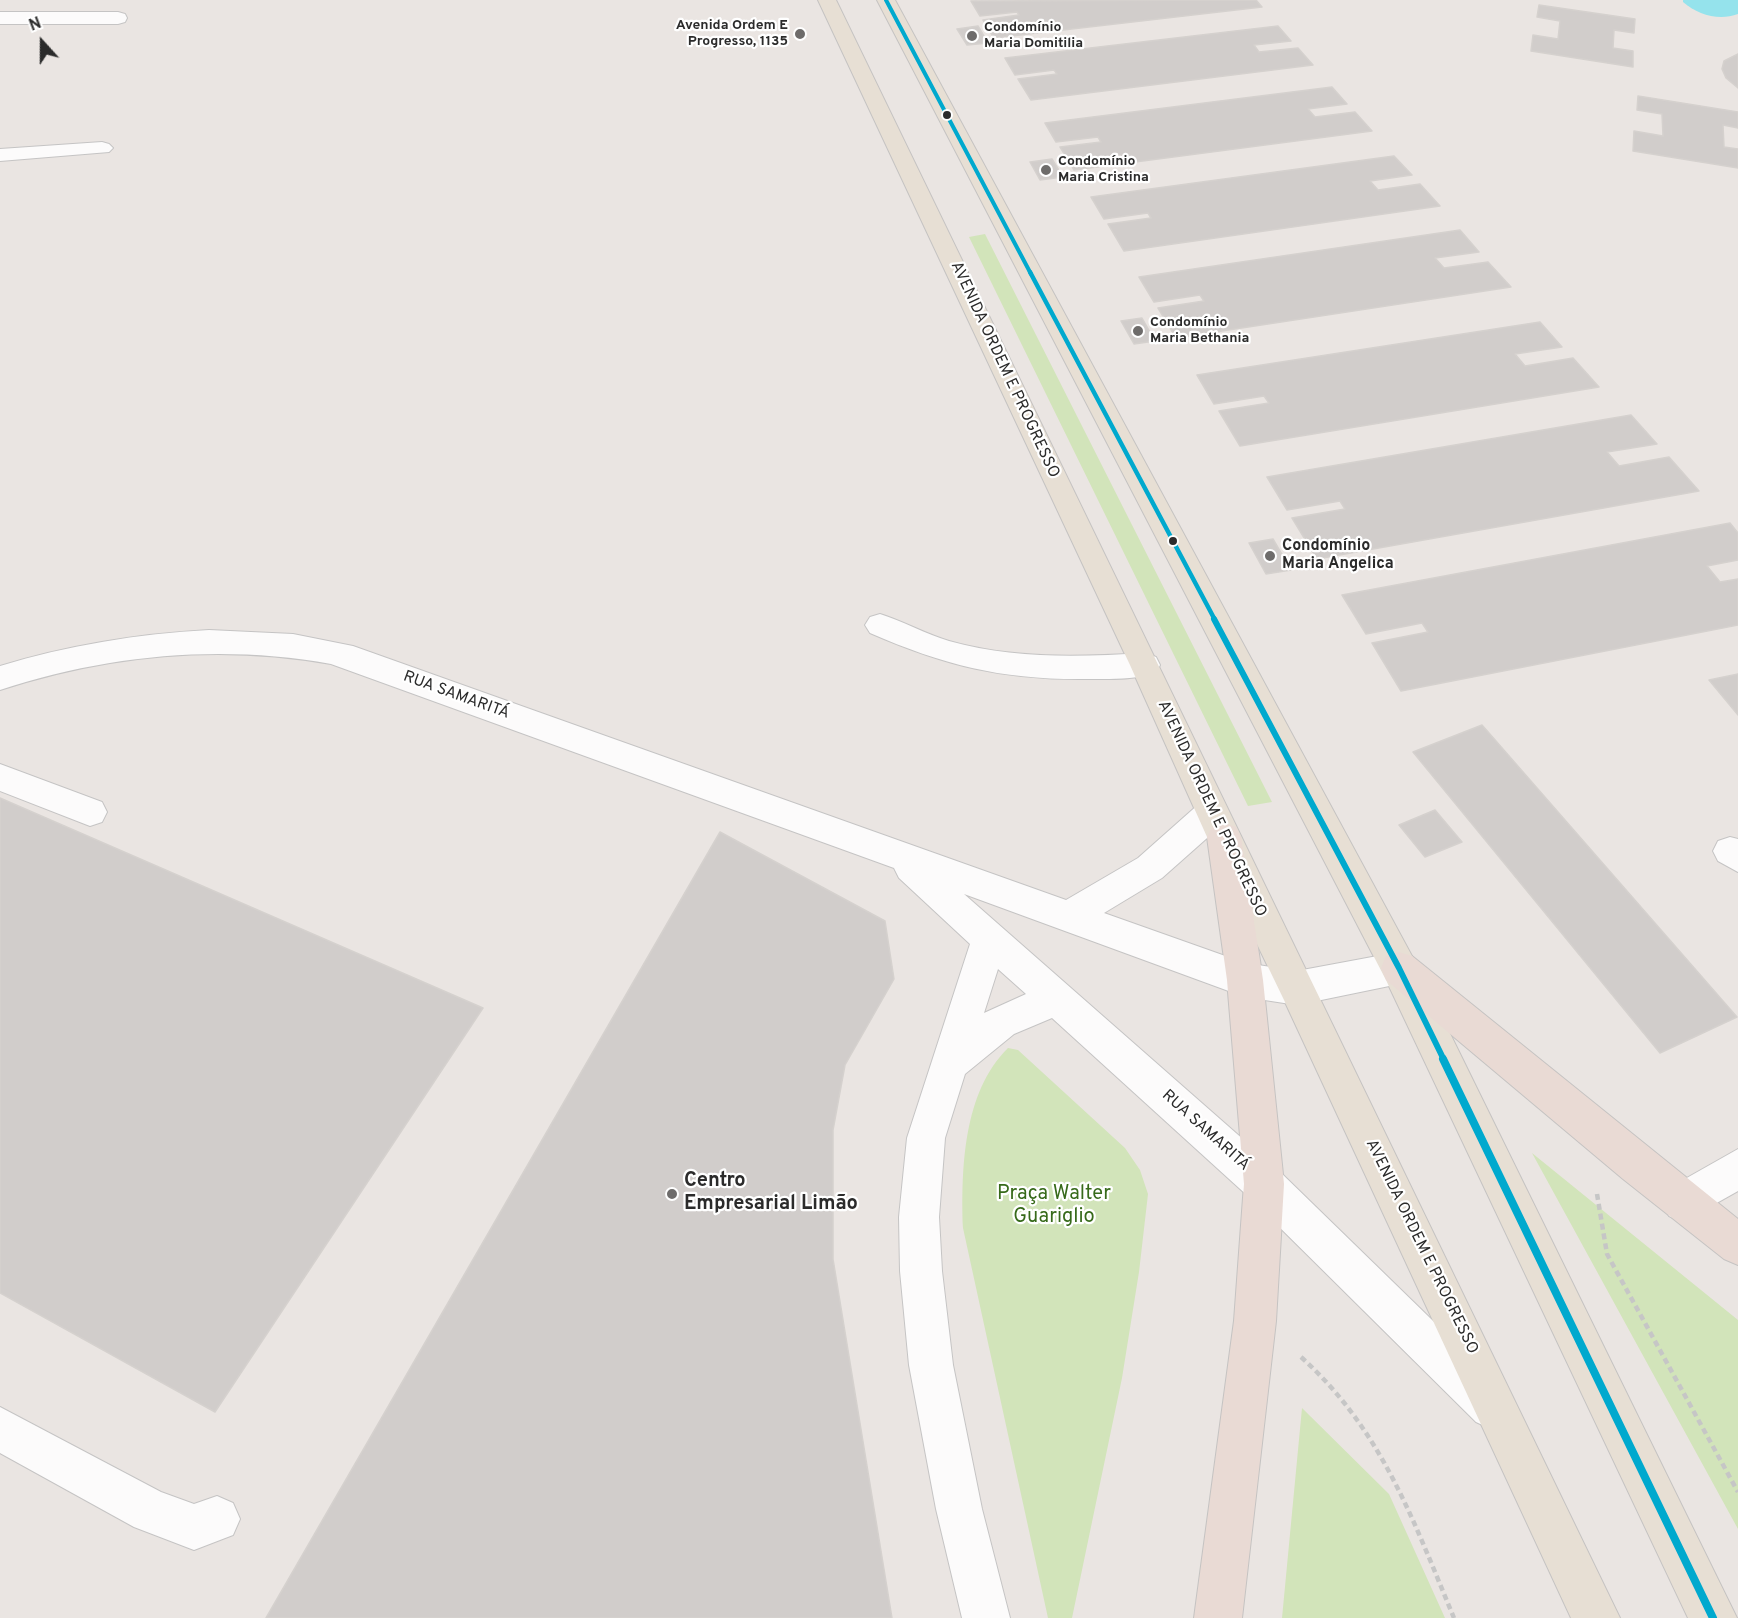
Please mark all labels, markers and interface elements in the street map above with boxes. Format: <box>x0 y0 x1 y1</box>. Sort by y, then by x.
north arrow <box>12 12 72 72</box>
text: N <box>27 14 45 37</box>
place label: Avenida Ordem E Progresso, 1135 <box>676 18 788 50</box>
place label: Condomínio Maria Domitilia <box>984 20 1083 52</box>
marker: Avenida Ordem E Progresso, 1135 <box>793 27 807 41</box>
marker: Condomínio Maria Domitilia <box>965 29 979 43</box>
unlabelled marker <box>941 109 953 121</box>
place label: Condomínio Maria Cristina <box>1058 154 1149 186</box>
marker: Condomínio Maria Cristina <box>1039 163 1053 177</box>
street label: AVENIDA ORDEM E PROGRESSO <box>945 259 1063 481</box>
place label: Condomínio Maria Bethania <box>1150 315 1249 348</box>
marker: Condomínio Maria Bethania <box>1131 324 1145 338</box>
unlabelled marker <box>1167 535 1179 547</box>
place label: Condomínio Maria Angelica <box>1282 537 1394 575</box>
marker: Condomínio Maria Angelica <box>1263 549 1277 563</box>
street label: RUA SAMARITÁ <box>400 668 512 724</box>
street label: AVENIDA ORDEM E PROGRESSO <box>1152 698 1270 920</box>
street label: RUA SAMARITÁ <box>1157 1087 1253 1175</box>
street label: AVENIDA ORDEM E PROGRESSO <box>1361 1137 1481 1357</box>
place label: Centro Empresarial Limão <box>684 1170 858 1217</box>
park label: Praça Walter Guariglio <box>997 1183 1111 1230</box>
marker: Centro Empresarial Limão <box>665 1187 679 1201</box>

